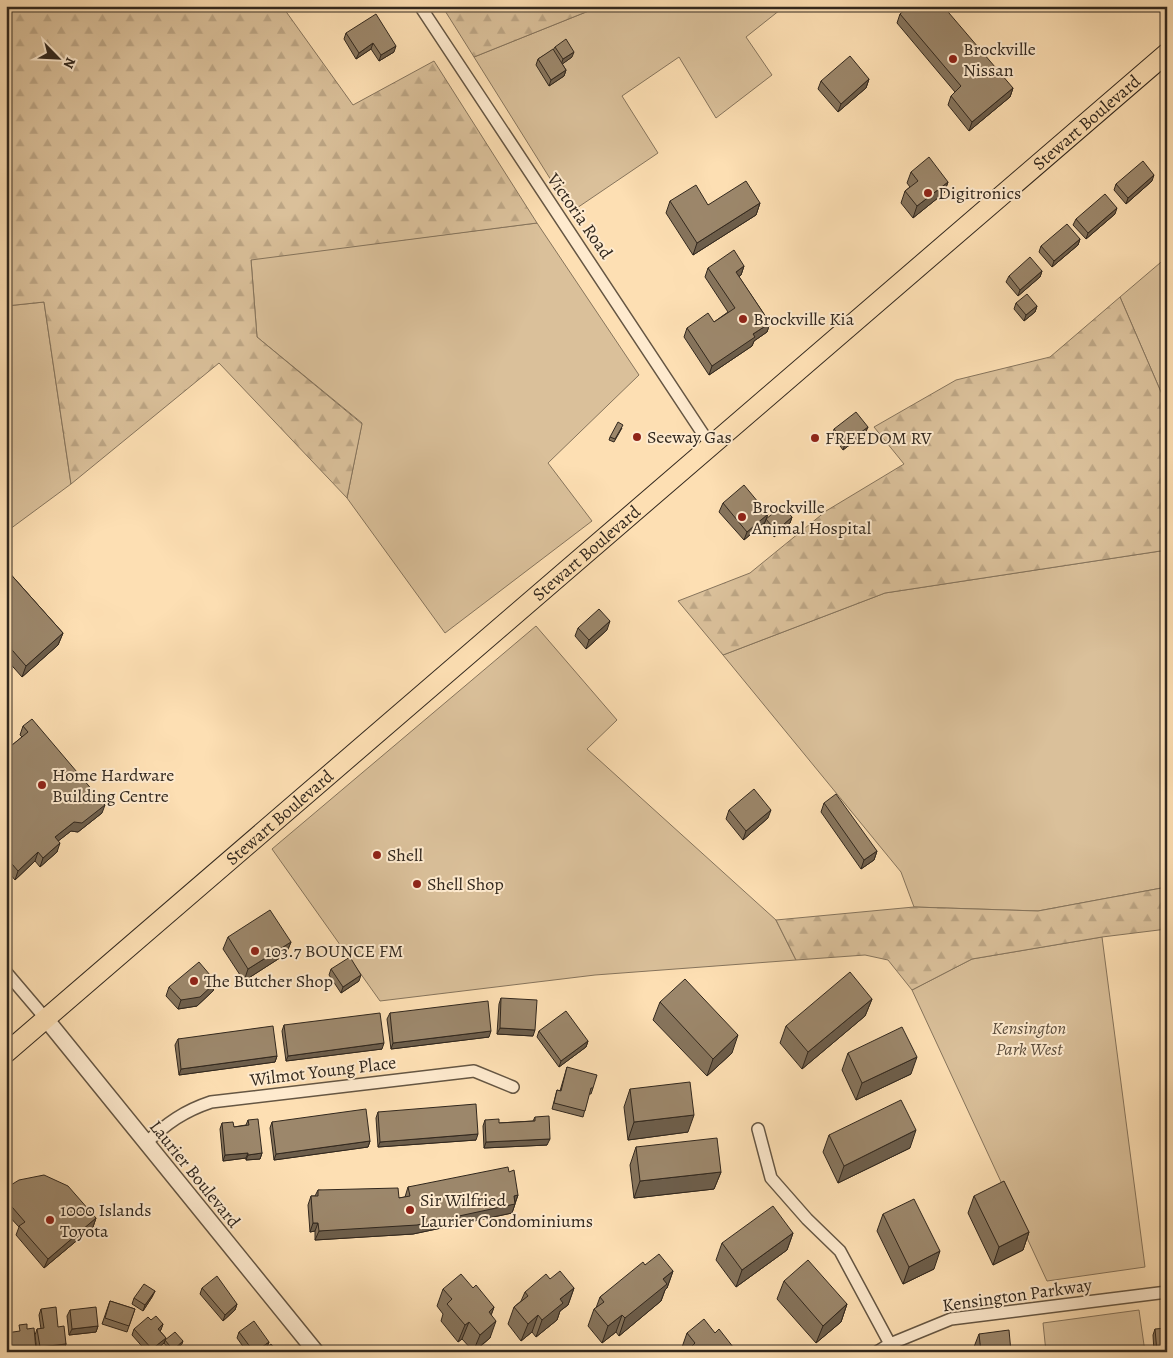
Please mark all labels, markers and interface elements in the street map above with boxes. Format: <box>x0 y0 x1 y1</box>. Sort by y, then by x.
north arrow <box>32 32 82 82</box>
place label: Brockville Nissan <box>963 37 1036 82</box>
marker: Brockville Nissan <box>947 53 959 65</box>
text: N <box>59 55 80 72</box>
street label: Stewart Boulevard <box>1027 69 1146 176</box>
street label: Victoria Road <box>541 168 618 264</box>
place label: Digitronics <box>938 181 1021 205</box>
marker: Digitronics <box>922 187 934 199</box>
place label: Brockville Kia <box>753 307 855 331</box>
marker: Brockville Kia <box>737 313 749 325</box>
place label: Seeway Gas <box>647 425 732 449</box>
place label: FREEDOM RV <box>825 426 932 450</box>
marker: Seeway Gas <box>631 431 643 443</box>
marker: FREEDOM RV <box>809 432 821 444</box>
place label: Brockville Animal Hospital <box>751 495 872 540</box>
street label: Stewart Boulevard <box>527 500 646 606</box>
marker: Brockville Animal Hospital <box>736 511 748 523</box>
place label: Home Hardware Building Centre <box>52 763 174 808</box>
street label: Stewart Boulevard <box>221 764 339 871</box>
marker: Home Hardware Building Centre <box>36 779 48 791</box>
place label: Shell <box>387 843 423 867</box>
marker: Shell <box>371 849 383 861</box>
place label: Shell Shop <box>427 872 504 896</box>
marker: Shell Shop <box>411 878 423 890</box>
place label: 103.7 BOUNCE FM <box>265 939 403 963</box>
marker: 103.7 BOUNCE FM <box>249 945 261 957</box>
place label: The Butcher Shop <box>204 969 333 993</box>
marker: The Butcher Shop <box>188 975 200 987</box>
park label: Kensington Park West <box>992 1016 1066 1061</box>
street label: Wilmot Young Place <box>247 1050 398 1092</box>
street label: Laurier Boulevard <box>144 1115 246 1233</box>
place label: Sir Wilfried Laurier Condominiums <box>420 1188 593 1233</box>
place label: 1000 Islands Toyota <box>60 1198 151 1243</box>
marker: Sir Wilfried Laurier Condominiums <box>404 1204 416 1216</box>
marker: 1000 Islands Toyota <box>44 1214 56 1226</box>
street label: Kensington Parkway <box>941 1273 1094 1317</box>

